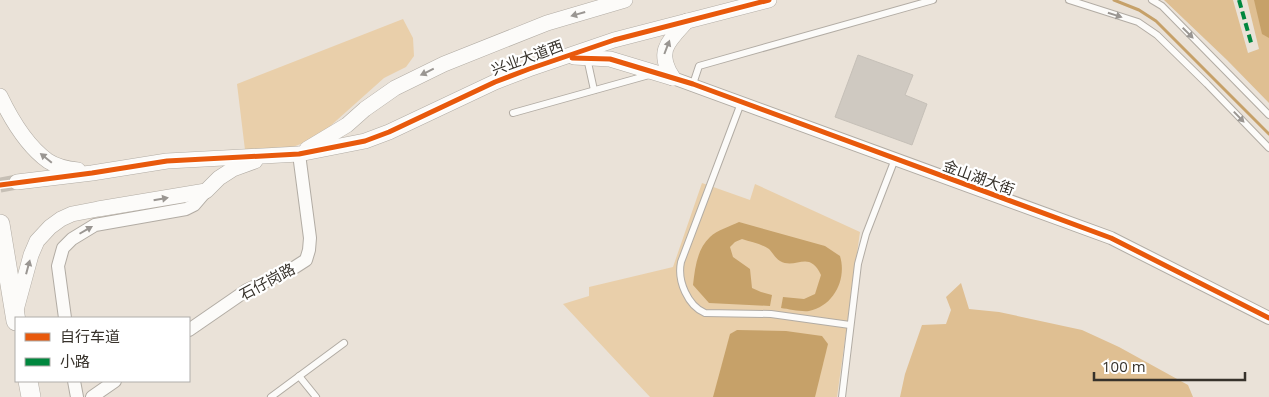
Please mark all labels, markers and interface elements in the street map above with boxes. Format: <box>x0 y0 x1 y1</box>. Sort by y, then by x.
one-way arrow <box>571 10 586 18</box>
one-way arrow <box>1108 12 1123 19</box>
one-way arrow <box>1182 26 1194 38</box>
street label: 兴业大道西 <box>488 35 566 79</box>
one-way arrow <box>663 39 671 54</box>
one-way arrow <box>420 68 434 76</box>
one-way arrow <box>1233 110 1245 122</box>
one-way arrow <box>40 153 53 164</box>
street label: 金山湖大街 <box>940 155 1018 199</box>
one-way arrow <box>153 194 169 202</box>
one-way arrow <box>80 226 93 235</box>
street label: 石仔岗路 <box>236 258 298 304</box>
one-way arrow <box>24 260 32 275</box>
legend <box>15 317 190 382</box>
text: 自行车道 <box>60 326 120 346</box>
scale bar <box>1094 350 1245 382</box>
text: 小路 <box>60 351 90 371</box>
text: 100 m <box>1102 356 1146 376</box>

